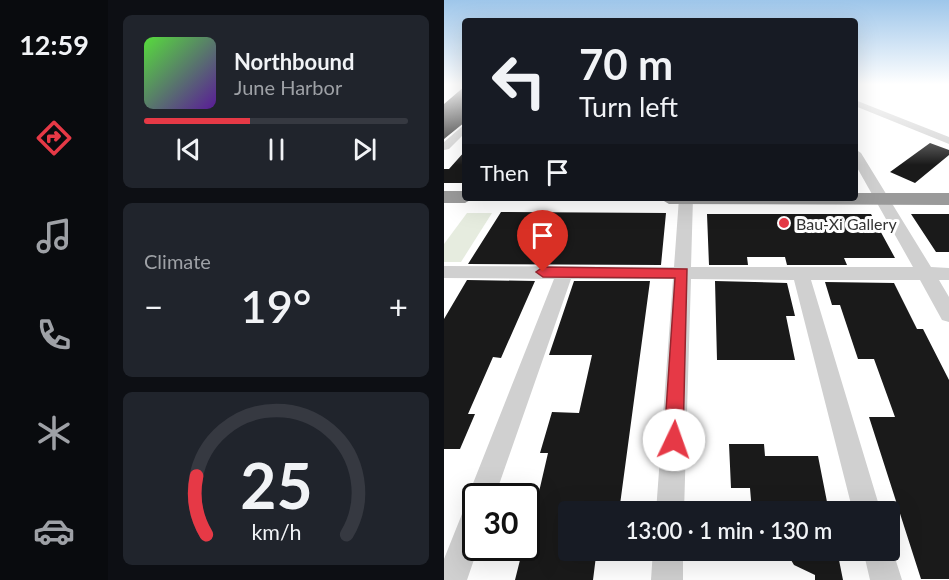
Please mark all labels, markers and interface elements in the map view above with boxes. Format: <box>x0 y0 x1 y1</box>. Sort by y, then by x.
text: 12:59 <box>19 28 89 61</box>
text: 70 m <box>579 39 673 89</box>
icon: left <box>480 42 558 120</box>
text: Northbound <box>234 48 354 75</box>
text: June Harbor <box>234 75 342 99</box>
text: Turn left <box>579 90 678 123</box>
icon: directions <box>33 117 75 159</box>
icon: previous <box>172 133 205 166</box>
icon: pause <box>260 133 293 166</box>
icon: next <box>348 133 381 166</box>
icon: arrive <box>541 156 574 189</box>
text: Then <box>480 159 529 186</box>
pin <box>517 210 568 272</box>
place label: Bau-Xi Gallery <box>796 214 897 233</box>
icon: music <box>33 215 75 257</box>
marker: Bau-Xi Gallery <box>777 216 791 230</box>
icon: arrive <box>526 219 559 252</box>
text: Climate <box>144 249 211 273</box>
text: 19° <box>241 279 311 333</box>
text: − <box>144 286 163 326</box>
text: + <box>389 286 408 326</box>
icon: phone <box>33 314 75 356</box>
position arrow <box>642 408 706 472</box>
icon: climate <box>33 412 75 454</box>
text: 25 <box>240 448 312 523</box>
speed limit sign: 30 <box>462 483 540 561</box>
icon: car <box>33 510 75 552</box>
text: 13:00 · 1 min · 130 m <box>626 517 832 544</box>
text: km/h <box>251 520 301 546</box>

